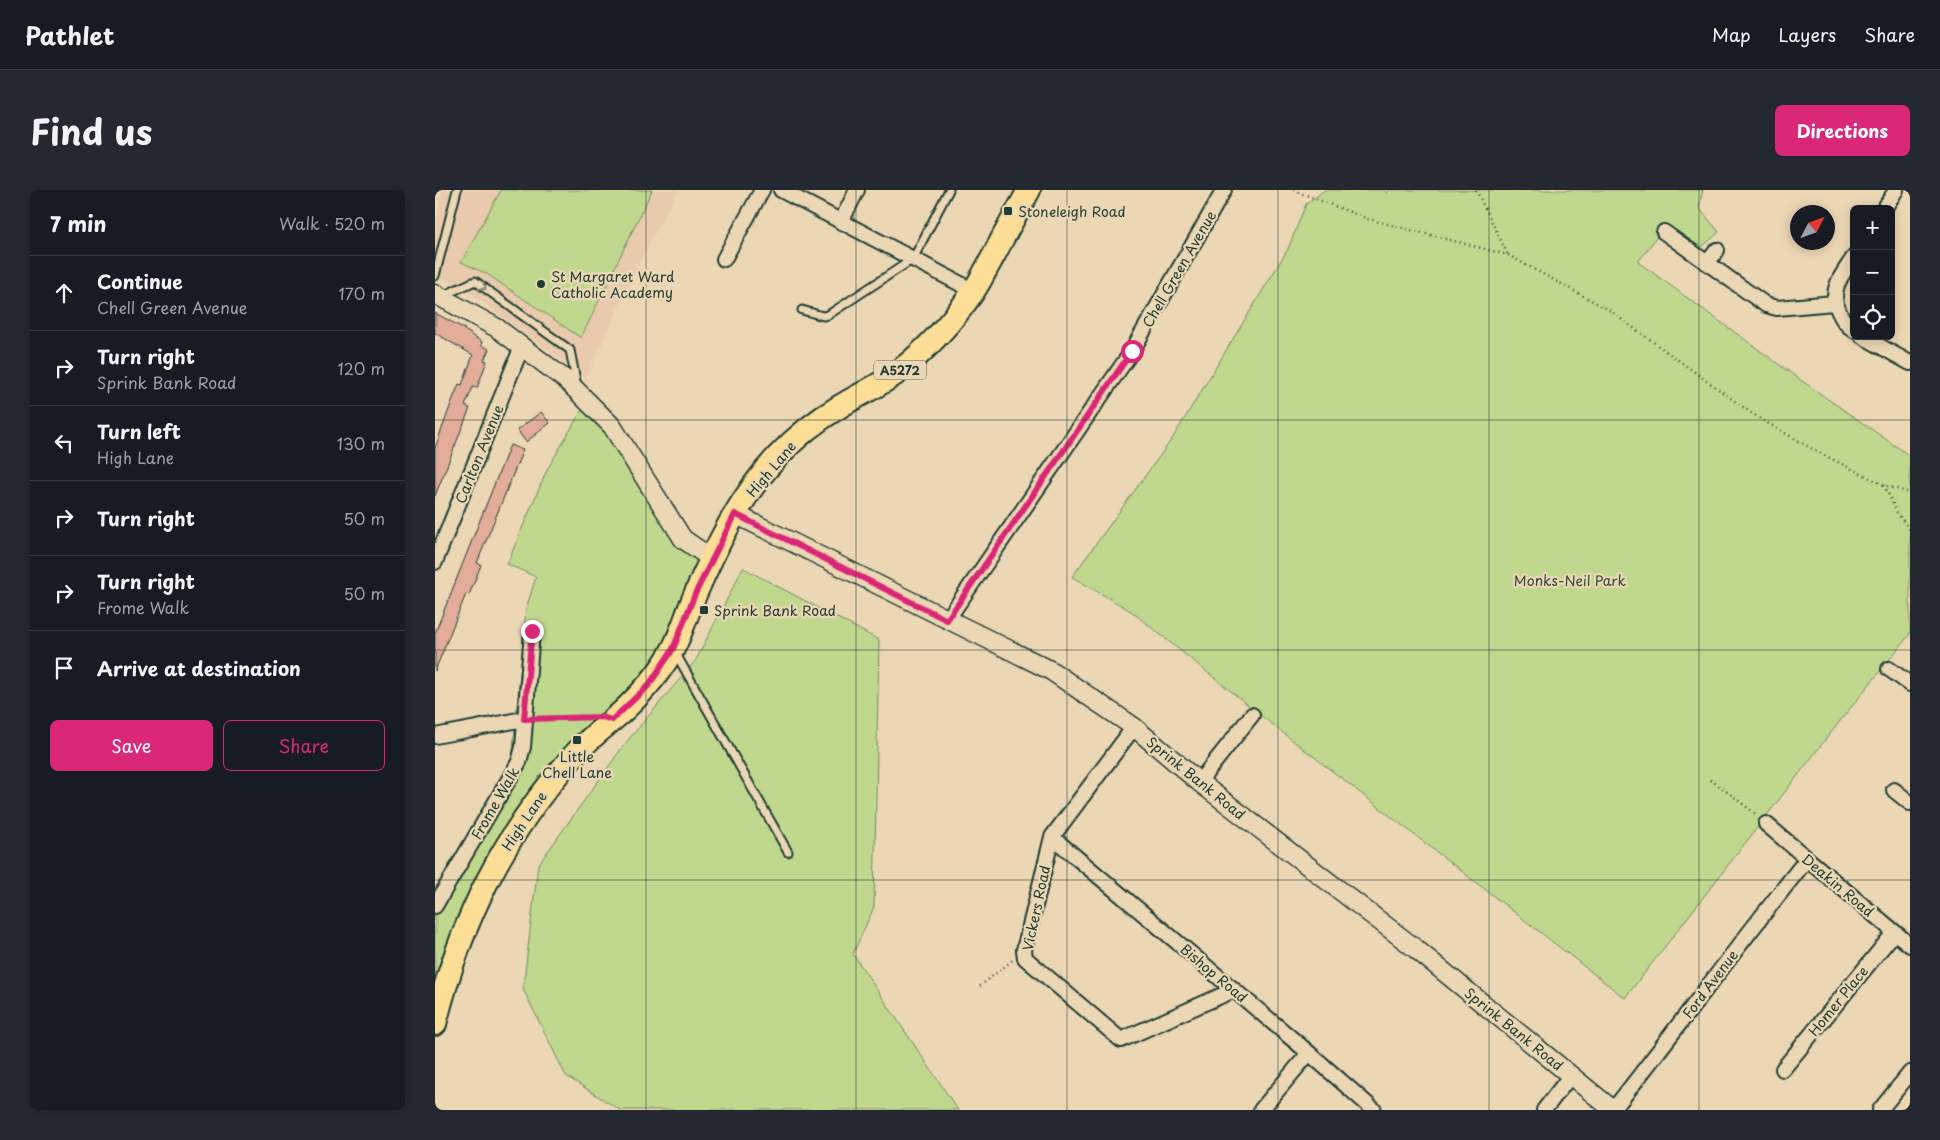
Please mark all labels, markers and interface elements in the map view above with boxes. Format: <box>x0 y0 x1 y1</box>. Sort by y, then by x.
text: Pathlet <box>25 17 115 53</box>
text: Map <box>1712 21 1751 48</box>
text: Layers <box>1779 21 1836 48</box>
text: Share <box>1864 21 1915 48</box>
text: Find us <box>30 104 152 157</box>
button: Directions <box>1775 105 1910 156</box>
place label: Stoneleigh Road <box>1018 201 1126 222</box>
marker: Stoneleigh Road <box>1002 205 1014 217</box>
north arrow <box>1790 205 1835 250</box>
map controls <box>1850 205 1895 340</box>
button: + <box>1850 205 1895 250</box>
street label: Chell Green Avenue <box>1137 206 1221 331</box>
text: 7 min <box>50 207 106 239</box>
text: Walk · 520 m <box>279 211 385 235</box>
button: − <box>1850 250 1895 295</box>
place label: St Margaret Ward Catholic Academy <box>551 266 674 303</box>
text: Continue <box>97 267 183 295</box>
marker: St Margaret Ward Catholic Academy <box>535 278 547 290</box>
icon: ahead <box>50 279 78 307</box>
text: 170 m <box>339 281 385 305</box>
one-way arrow <box>477 281 487 290</box>
text: Chell Green Avenue <box>97 295 248 319</box>
button: locate <box>1850 295 1895 340</box>
route start <box>1121 340 1144 363</box>
text: Turn right <box>97 342 195 370</box>
icon: right <box>50 354 78 382</box>
text: 120 m <box>338 356 385 380</box>
road number: A5272 <box>874 360 926 380</box>
text: Sprink Bank Road <box>97 370 236 394</box>
street label: Carlton Avenue <box>450 401 509 507</box>
text: Turn left <box>97 417 181 445</box>
icon: left <box>50 429 78 457</box>
text: 130 m <box>337 431 385 455</box>
street label: High Lane <box>741 436 801 502</box>
text: High Lane <box>97 445 174 469</box>
icon: right <box>50 504 78 532</box>
text: Turn right <box>97 504 195 532</box>
text: 50 m <box>344 506 385 530</box>
text: Turn right <box>97 567 195 595</box>
park label: Monks-Neil Park <box>1514 570 1627 591</box>
icon: right <box>50 579 78 607</box>
text: 50 m <box>344 581 385 605</box>
text: Frome Walk <box>97 595 189 619</box>
place label: Sprink Bank Road <box>714 600 836 621</box>
marker: Sprink Bank Road <box>698 604 710 616</box>
route end <box>521 620 544 643</box>
icon: arrive <box>50 654 78 682</box>
text: Arrive at destination <box>97 654 301 682</box>
button: Save <box>50 720 213 771</box>
button: Share <box>223 720 385 771</box>
street label: Sprink Bank Road <box>1142 731 1250 825</box>
marker: Little Chell Lane <box>571 734 583 746</box>
place label: Little Chell Lane <box>542 746 612 783</box>
street label: Frome Walk <box>466 762 525 843</box>
street label: High Lane <box>496 787 552 855</box>
street label: Deakin Road <box>1797 848 1879 922</box>
street label: Vickers Road <box>1017 863 1055 953</box>
street label: Bishop Road <box>1176 939 1252 1007</box>
street label: Ford Avenue <box>1677 945 1743 1023</box>
street label: Homer Place <box>1803 961 1873 1041</box>
street label: Sprink Bank Road <box>1460 982 1568 1076</box>

